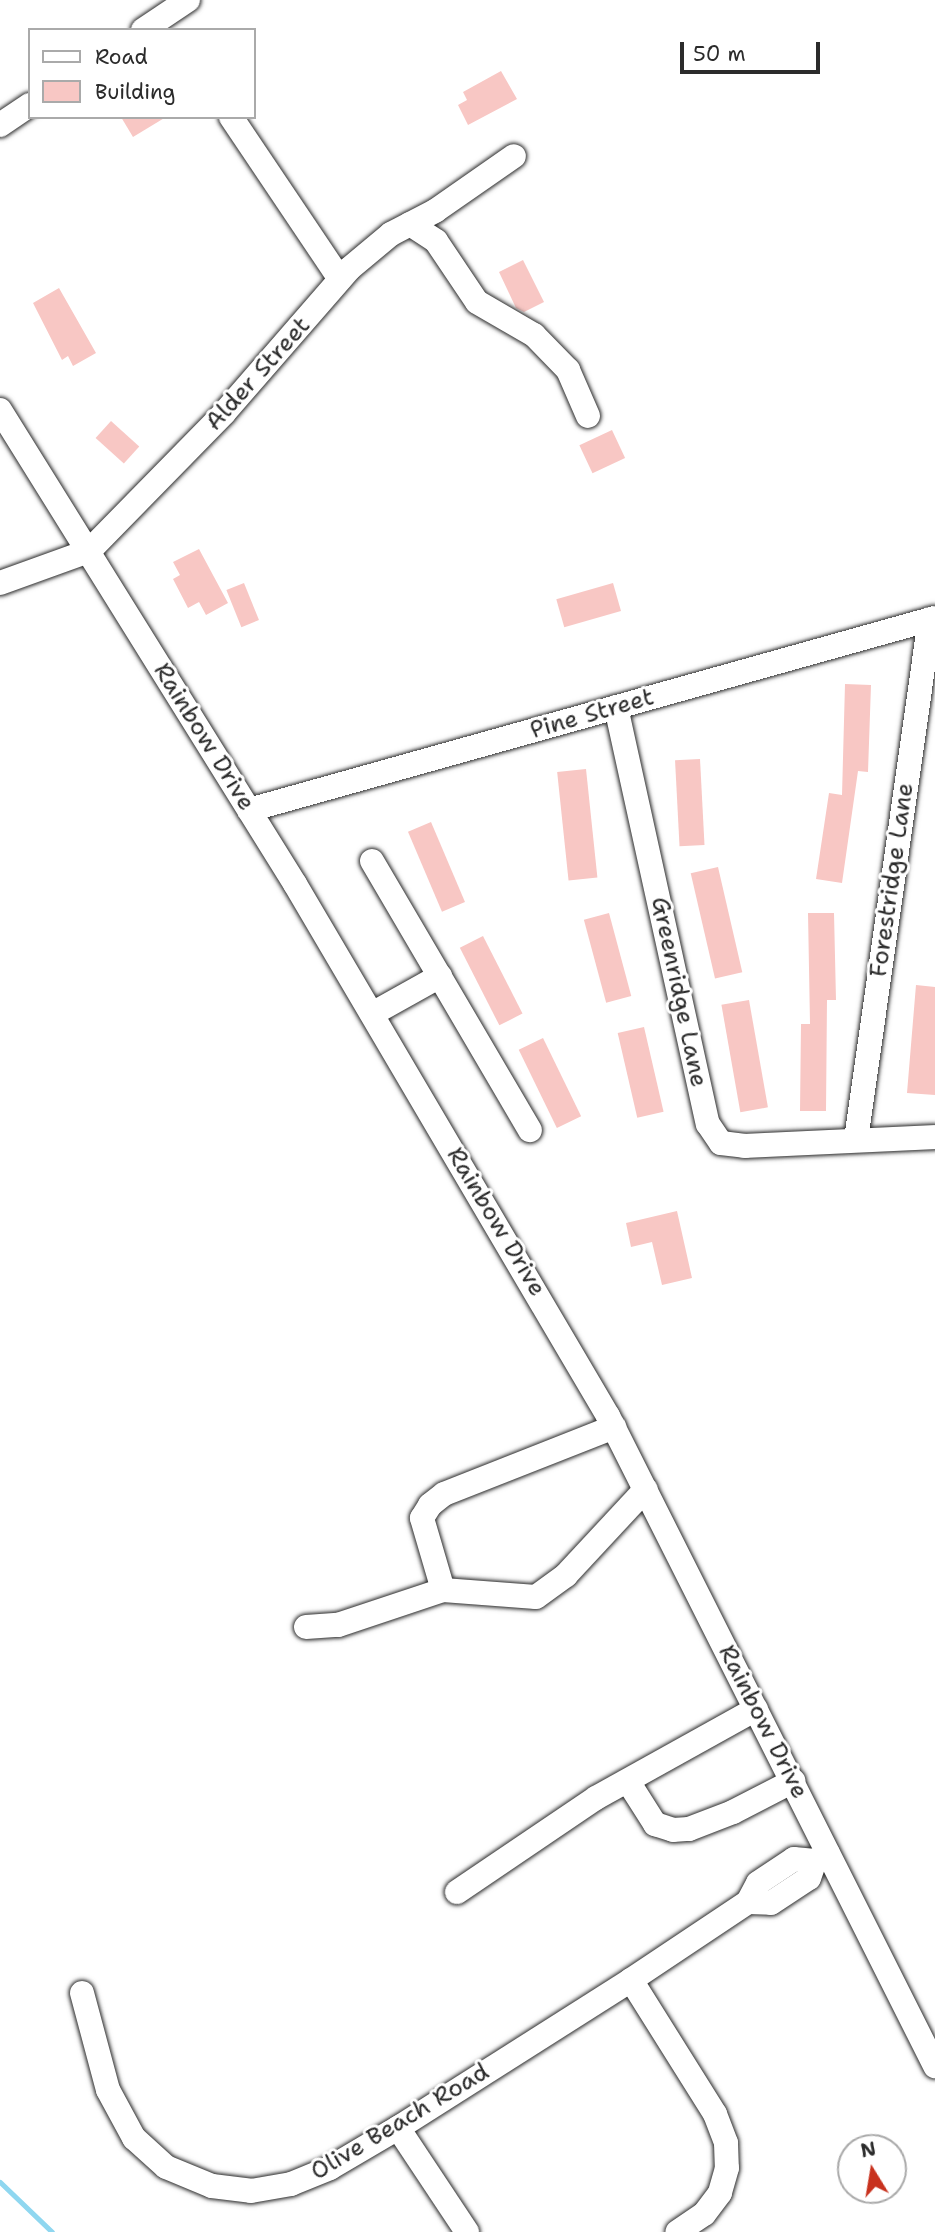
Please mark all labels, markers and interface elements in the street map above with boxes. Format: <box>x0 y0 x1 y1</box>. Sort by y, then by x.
legend <box>28 28 256 119</box>
scale bar <box>683 28 823 72</box>
text: 50 m <box>693 40 746 68</box>
text: Road <box>95 43 148 71</box>
text: Building <box>95 78 175 106</box>
street label: Alder Street <box>200 311 316 437</box>
street label: Rainbow Drive <box>147 658 261 816</box>
street label: Pine Street <box>527 683 657 745</box>
street label: Forestridge Lane <box>864 781 920 979</box>
street label: Greenridge Lane <box>645 894 713 1090</box>
street label: Rainbow Drive <box>440 1142 552 1302</box>
street label: Rainbow Drive <box>712 1640 814 1804</box>
street label: Olive Beach Road <box>306 2057 494 2187</box>
north arrow <box>837 2134 907 2204</box>
text: N <box>859 2136 878 2164</box>

